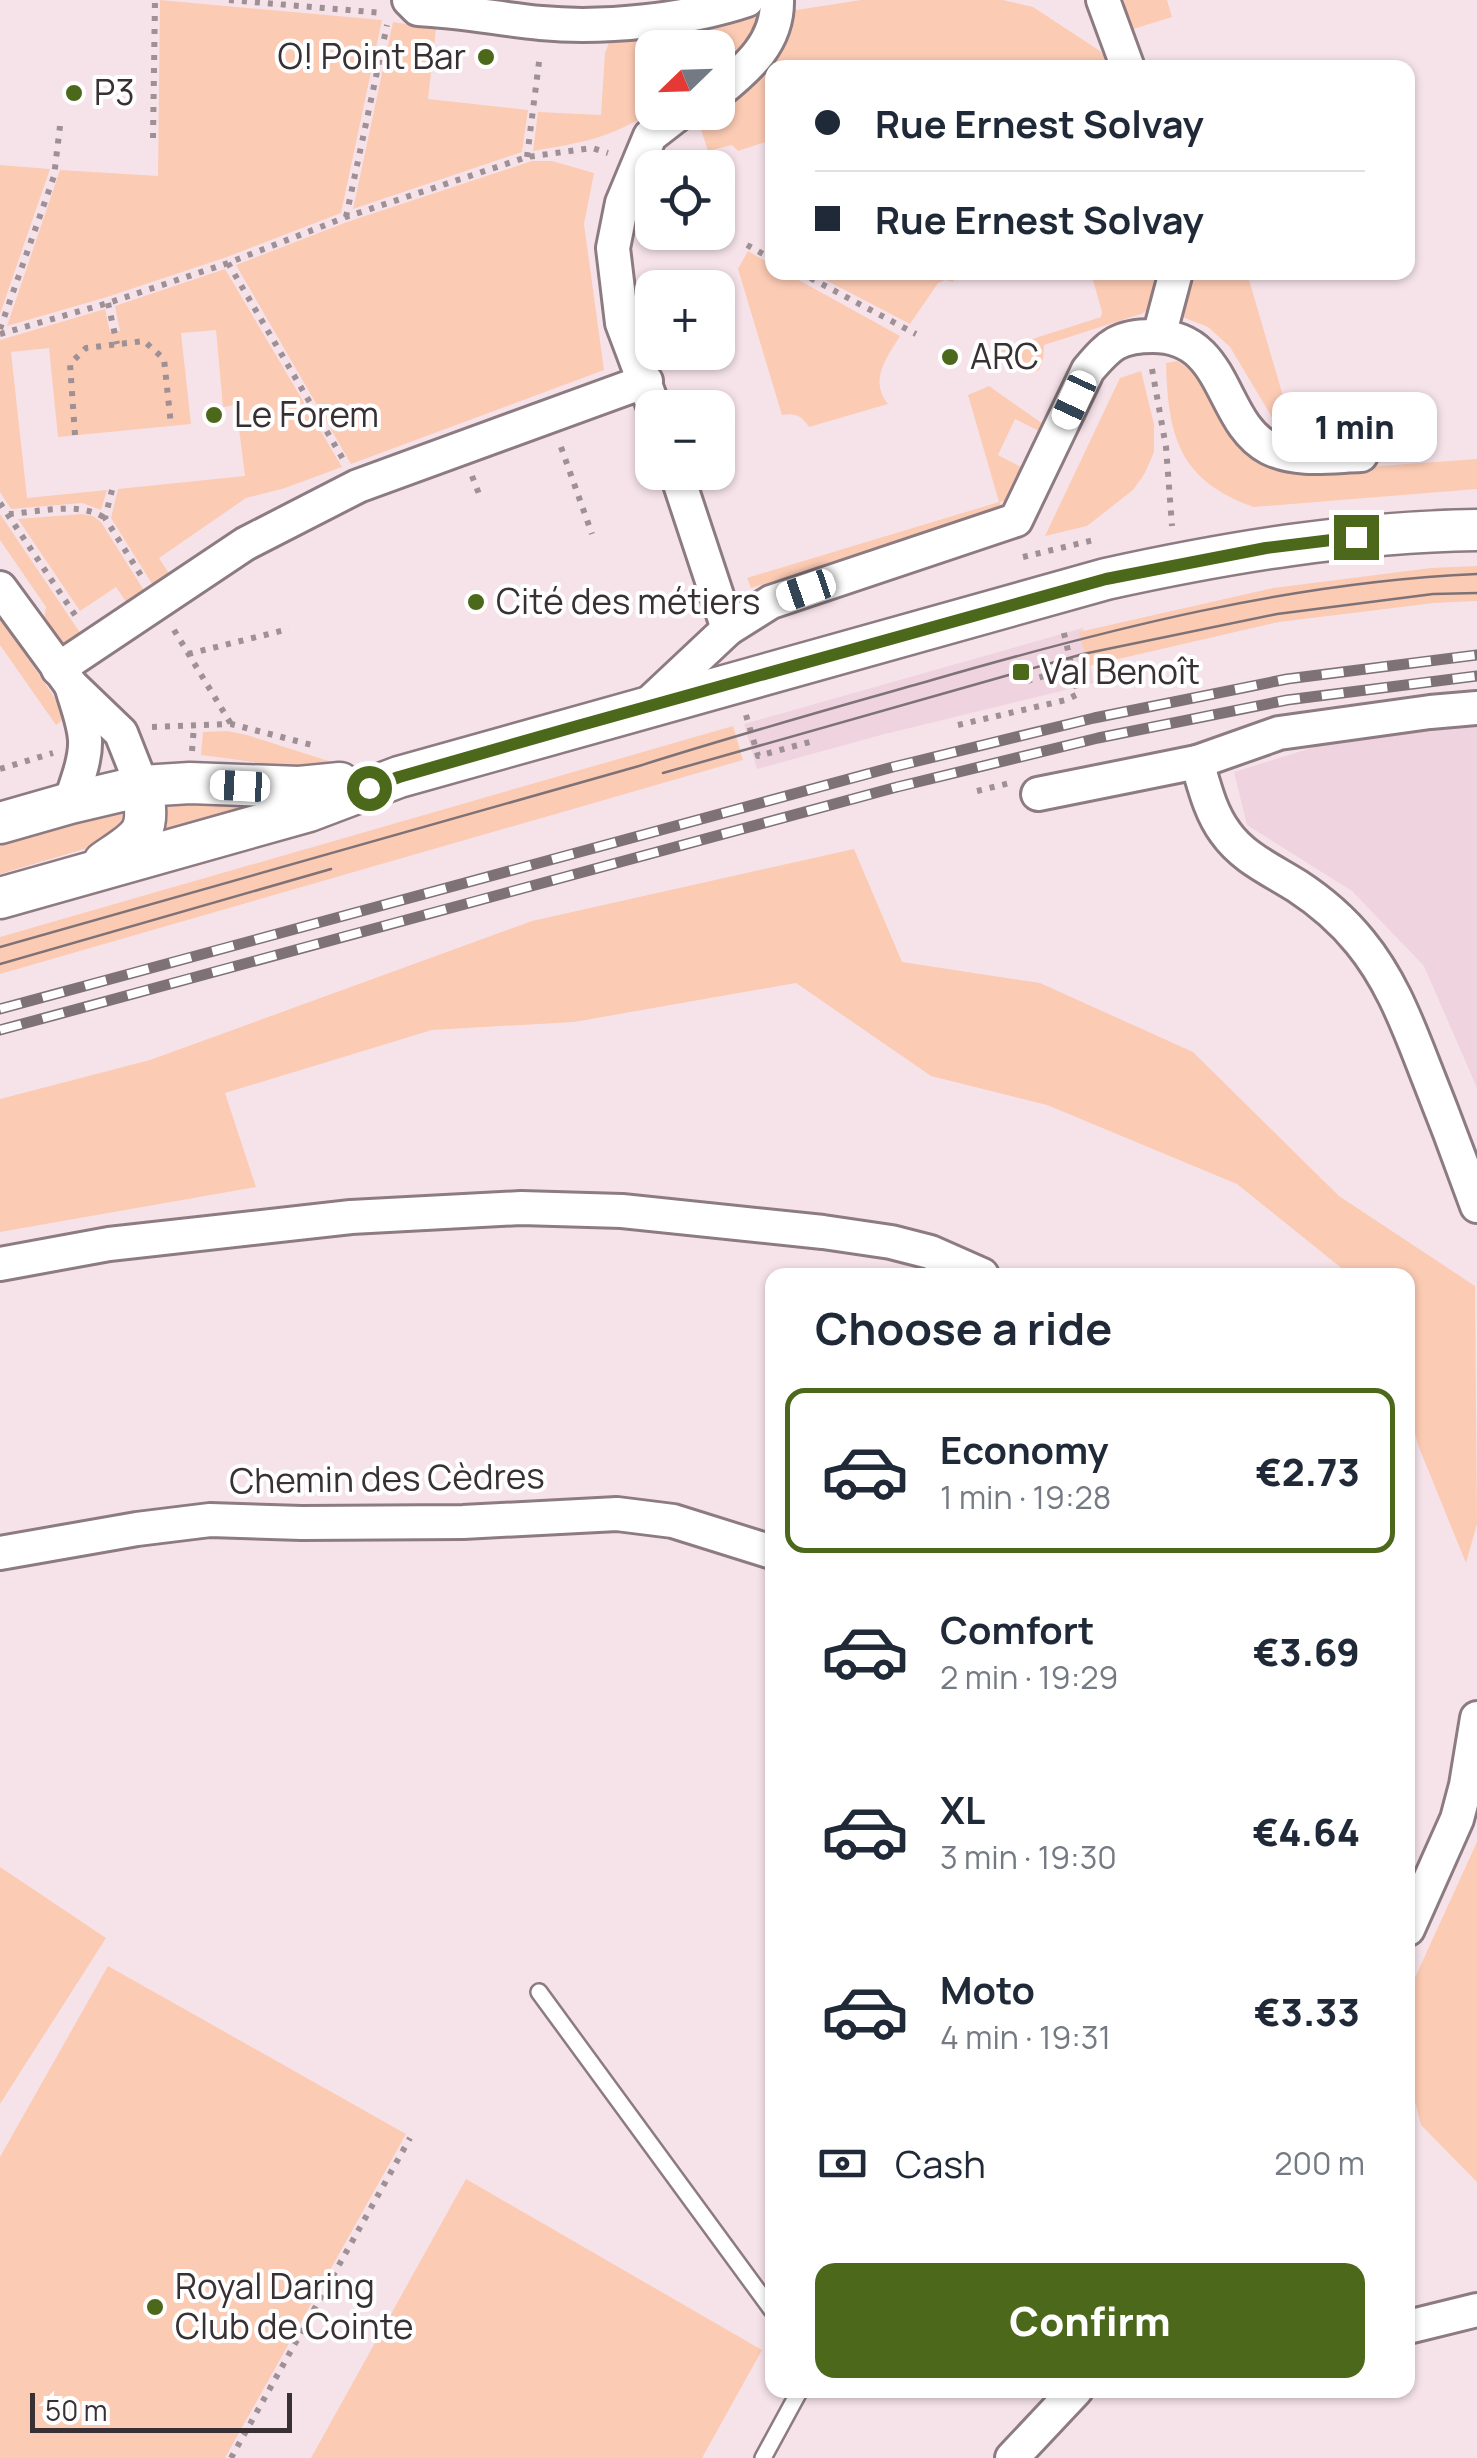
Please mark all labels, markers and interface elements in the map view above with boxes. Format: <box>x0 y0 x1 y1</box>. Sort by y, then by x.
north arrow <box>635 30 735 130</box>
map controls <box>635 30 735 490</box>
place label: O! Point Bar <box>277 32 466 80</box>
marker: O! Point Bar <box>475 46 497 68</box>
place label: P3 <box>94 68 135 116</box>
marker: P3 <box>63 82 85 104</box>
text: Rue Ernest Solvay <box>875 97 1204 149</box>
button: locate <box>635 150 735 250</box>
text: Rue Ernest Solvay <box>875 193 1204 245</box>
button: + <box>635 270 735 370</box>
place label: ARC <box>970 332 1039 380</box>
marker: ARC <box>939 346 961 368</box>
car <box>1048 366 1100 434</box>
place label: Le Forem <box>234 390 379 438</box>
button: − <box>635 390 735 490</box>
callout: 1 min <box>1274 392 1438 462</box>
marker: Le Forem <box>203 404 225 426</box>
text: 1 min <box>1314 405 1395 449</box>
route end <box>1334 515 1379 560</box>
car <box>773 566 839 614</box>
place label: Cité des métiers <box>496 577 760 625</box>
marker: Cité des métiers <box>465 591 487 613</box>
place label: Val Benoît <box>1041 647 1200 695</box>
marker: Val Benoît <box>1010 661 1032 683</box>
route start <box>347 766 392 811</box>
car <box>209 769 271 803</box>
text: Choose a ride <box>815 1297 1112 1359</box>
text: Economy <box>940 1423 1109 1475</box>
icon: car <box>820 1426 910 1516</box>
text: €2.73 <box>1255 1445 1360 1497</box>
street label: Chemin des Cèdres <box>229 1451 545 1505</box>
text: 1 min · 19:28 <box>940 1475 1111 1519</box>
text: Comfort <box>940 1603 1094 1655</box>
icon: car <box>820 1606 910 1696</box>
text: €3.69 <box>1253 1625 1360 1677</box>
text: 2 min · 19:29 <box>940 1655 1118 1699</box>
text: XL <box>940 1783 985 1835</box>
icon: car <box>820 1786 910 1876</box>
text: €4.64 <box>1253 1805 1360 1857</box>
text: 3 min · 19:30 <box>940 1835 1117 1879</box>
text: Moto <box>940 1963 1035 2015</box>
icon: car <box>820 1966 910 2056</box>
text: €3.33 <box>1254 1985 1360 2037</box>
text: 4 min · 19:31 <box>940 2015 1111 2059</box>
icon: cash <box>815 2136 870 2191</box>
text: Cash <box>895 2137 986 2189</box>
text: 200 m <box>1274 2141 1365 2185</box>
place label: Royal Daring Club de Cointe <box>175 2262 413 2350</box>
button: Confirm <box>815 2263 1365 2378</box>
marker: Royal Daring Club de Cointe <box>144 2296 166 2318</box>
scale bar <box>30 2388 292 2432</box>
text: 50 m <box>45 2391 108 2429</box>

